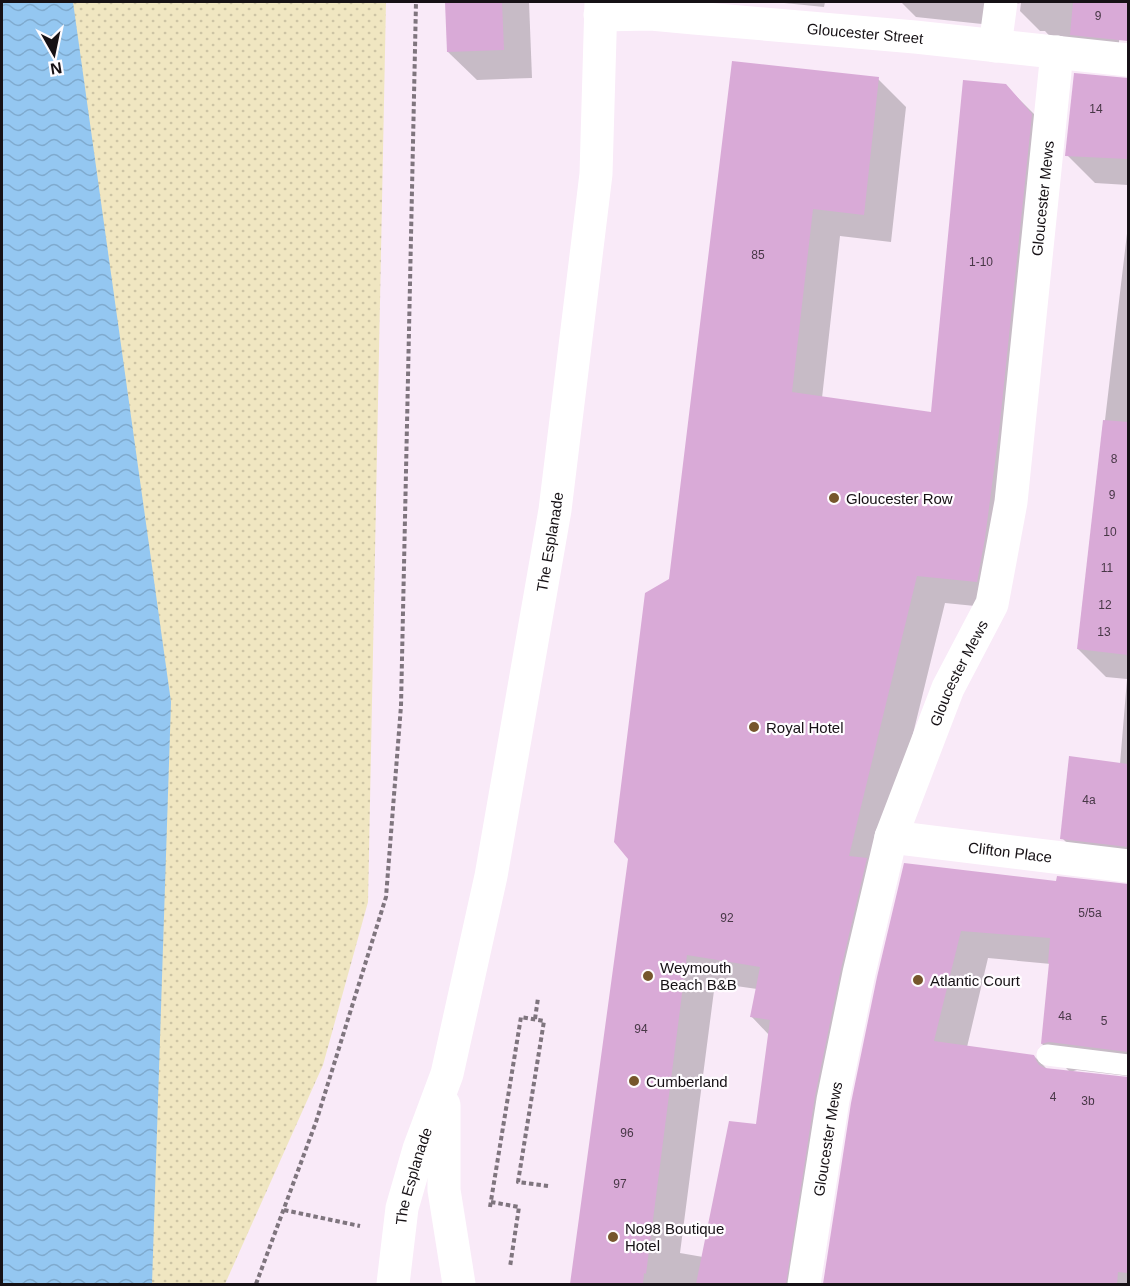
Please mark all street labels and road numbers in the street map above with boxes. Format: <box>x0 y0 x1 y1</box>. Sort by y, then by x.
street label: Gloucester Street <box>806 19 925 46</box>
street label: Gloucester Mews <box>1028 140 1056 257</box>
street label: The Esplanade <box>532 491 566 593</box>
street label: Gloucester Mews <box>926 617 991 729</box>
street label: Clifton Place <box>967 838 1053 865</box>
street label: Gloucester Mews <box>809 1080 845 1197</box>
street label: The Esplanade <box>392 1125 435 1226</box>

